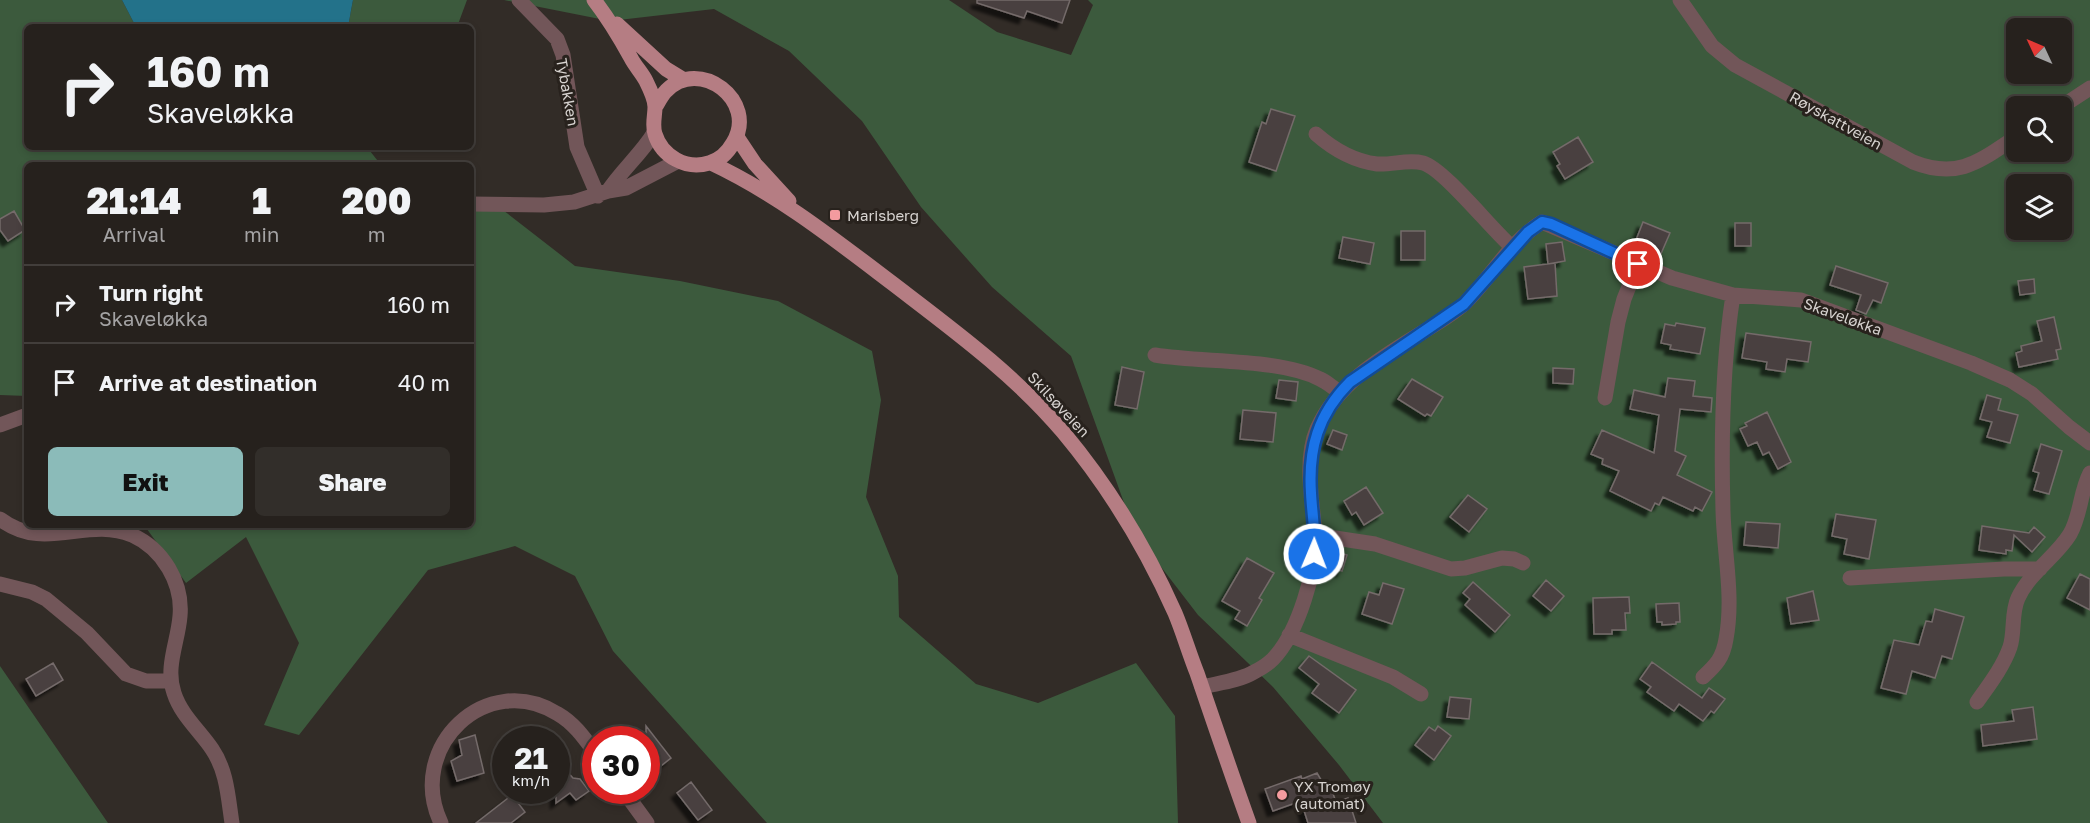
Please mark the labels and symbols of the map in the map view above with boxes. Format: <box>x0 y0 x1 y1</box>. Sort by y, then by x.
north arrow <box>2006 18 2072 84</box>
street label: Tybakken <box>553 57 583 127</box>
street label: Røyskattveien <box>1787 87 1885 153</box>
place label: Marisberg <box>847 206 919 224</box>
marker: Marisberg <box>828 208 842 222</box>
pin <box>1612 238 1663 289</box>
street label: Skaveløkka <box>1801 294 1885 338</box>
street label: Skilsøveien <box>1024 368 1094 440</box>
position arrow <box>1282 522 1346 586</box>
speed limit sign: 30 <box>582 726 660 804</box>
place label: YX Tromøy (automat) <box>1294 777 1371 812</box>
marker: YX Tromøy (automat) <box>1275 788 1289 802</box>

